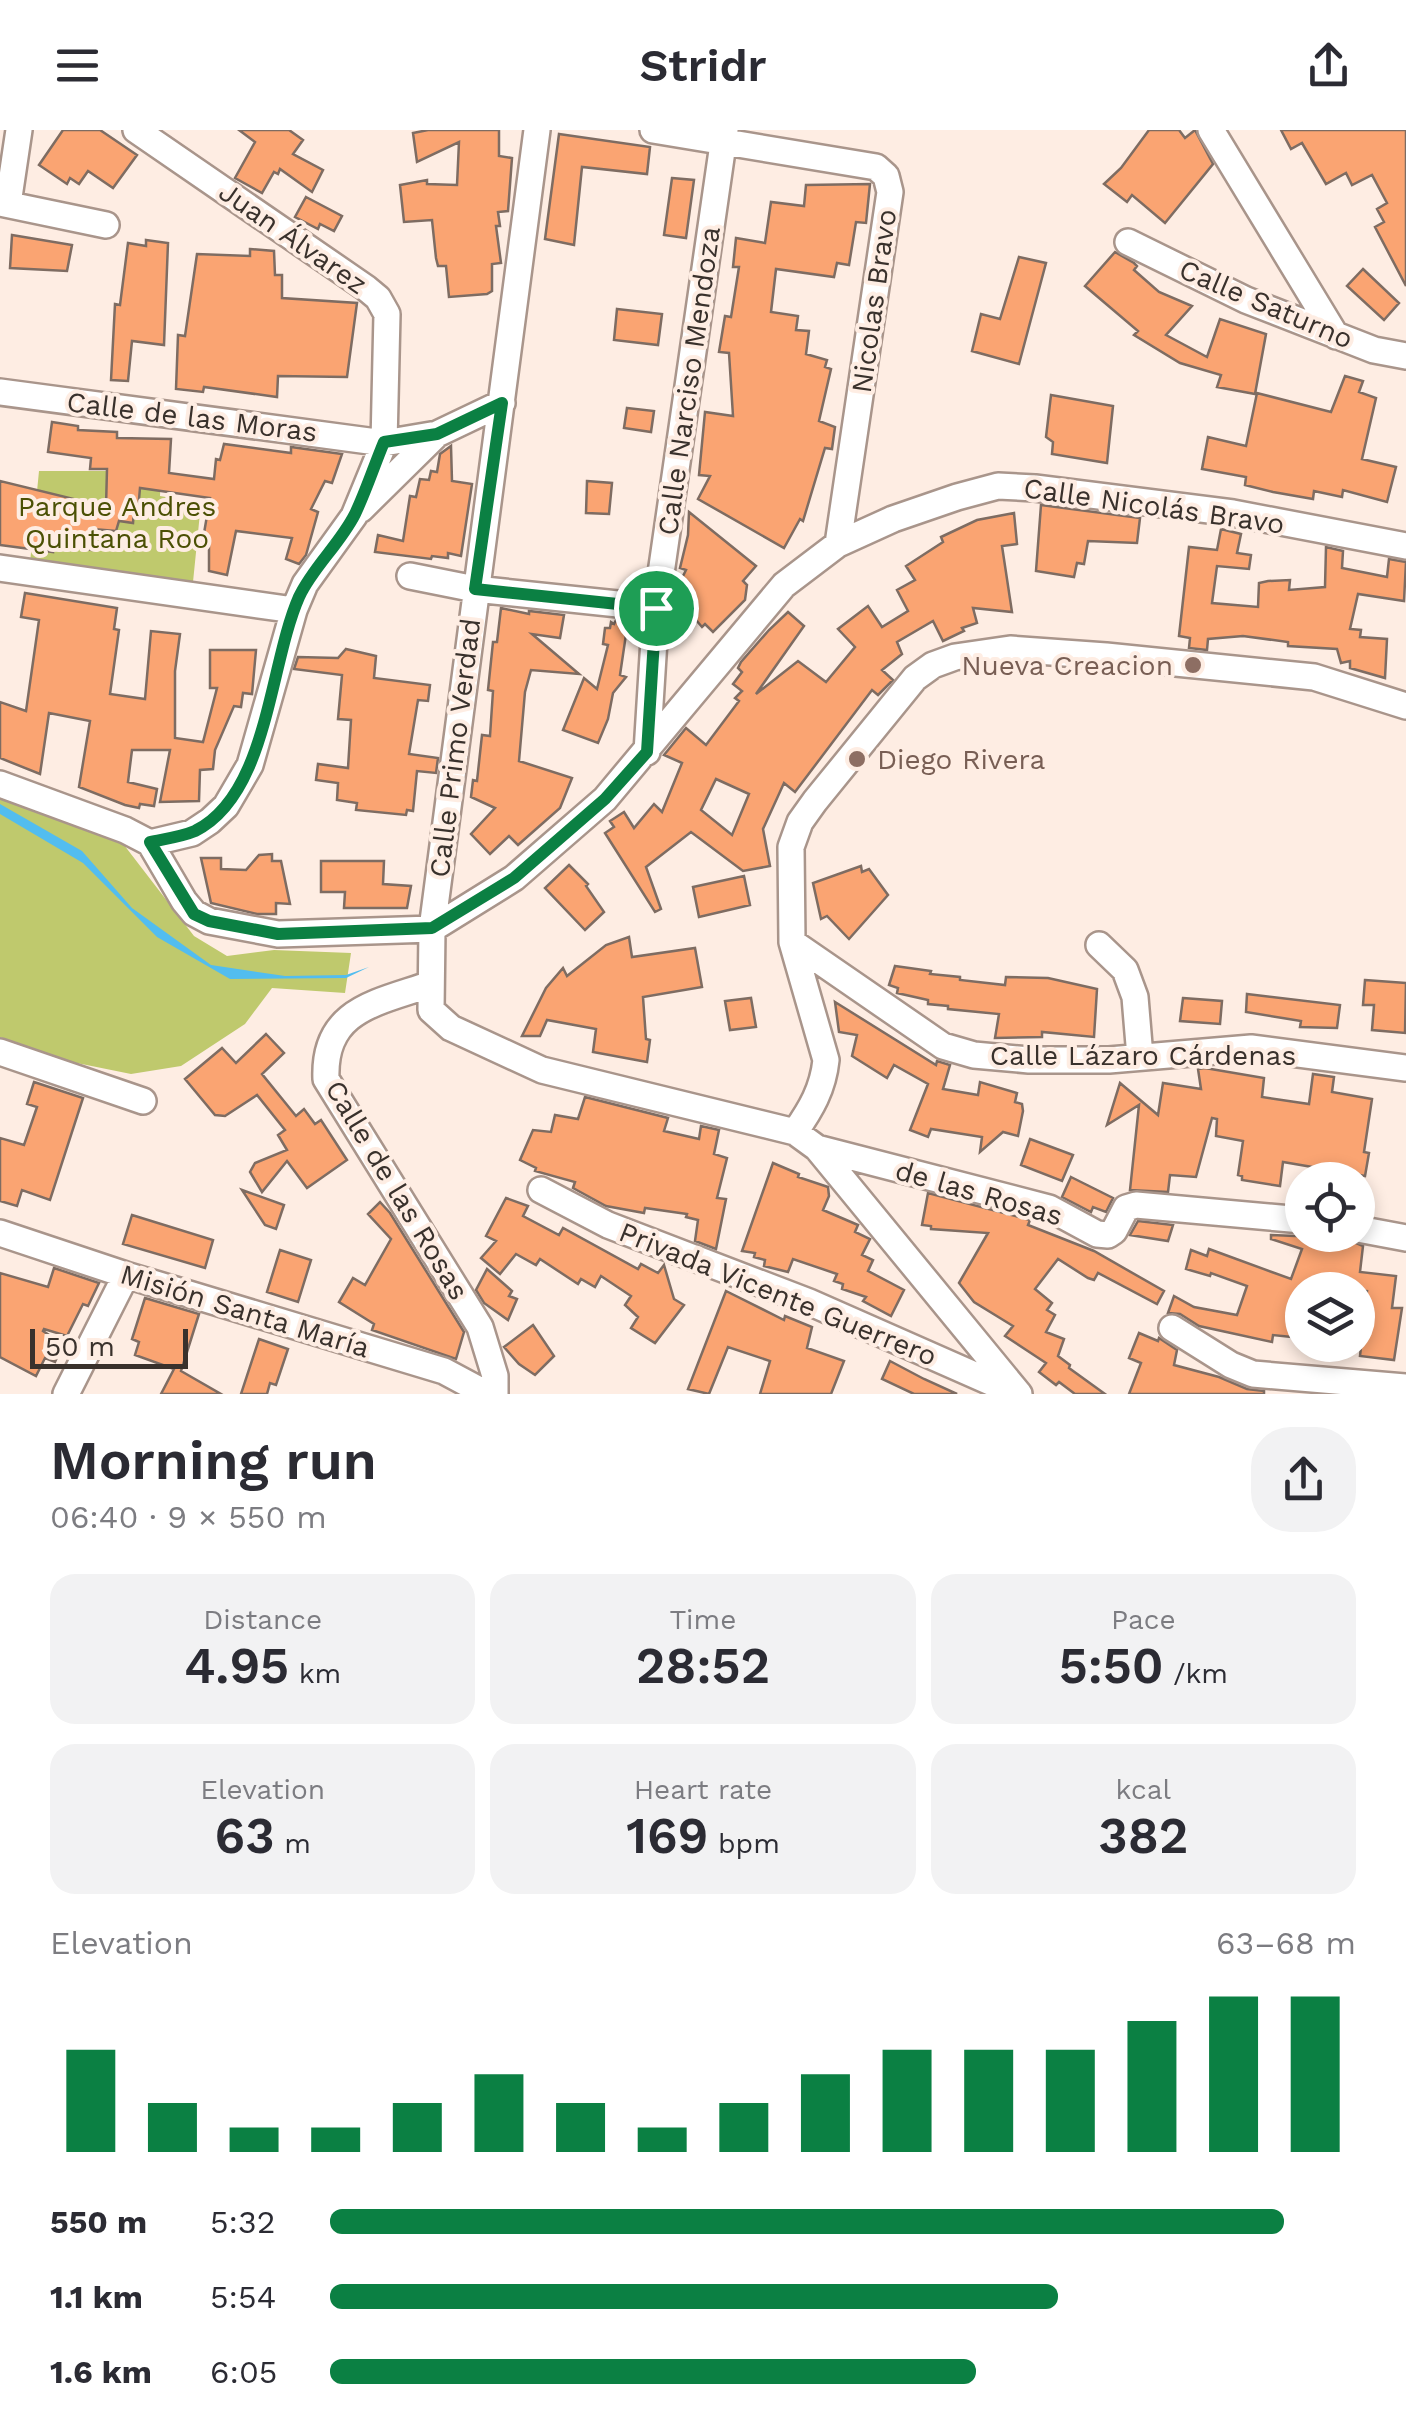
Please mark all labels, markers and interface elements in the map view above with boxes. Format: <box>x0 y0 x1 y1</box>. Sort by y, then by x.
icon: menu <box>50 38 105 93</box>
icon: share <box>1301 38 1356 93</box>
text: Stridr <box>639 39 767 92</box>
street label: Juan Álvarez <box>213 175 373 301</box>
street label: Nicolas Bravo <box>845 207 903 395</box>
street label: Calle Narciso Mendoza <box>651 224 727 538</box>
street label: Calle Saturno <box>1174 253 1358 355</box>
street label: Calle de las Moras <box>65 385 319 449</box>
street label: Calle Nicolás Bravo <box>1021 471 1287 541</box>
park label: Parque Andres Quintana Roo <box>18 490 216 555</box>
pin <box>614 566 699 651</box>
icon: arrive <box>629 581 684 636</box>
street label: Calle Primo Verdad <box>423 617 487 879</box>
place label: Nueva Creacion <box>961 649 1173 682</box>
marker: Nueva Creacion <box>1182 654 1204 676</box>
place label: Diego Rivera <box>877 743 1046 776</box>
marker: Diego Rivera <box>846 748 868 770</box>
street label: Calle Lázaro Cárdenas <box>990 1039 1296 1072</box>
street label: Calle de las Rosas <box>318 1074 476 1306</box>
street label: de las Rosas <box>892 1153 1066 1233</box>
map controls <box>1285 1162 1375 1362</box>
button: locate <box>1285 1162 1375 1252</box>
street label: Privada Vicente Guerrero <box>614 1215 942 1373</box>
street label: Misión Santa María <box>116 1257 374 1365</box>
button: layers <box>1285 1272 1375 1362</box>
scale bar <box>30 1324 188 1368</box>
text: 50 m <box>45 1330 115 1363</box>
button: share <box>1251 1427 1356 1532</box>
text: Morning run <box>50 1428 377 1492</box>
text: 06:40 · 9 × 550 m <box>50 1498 327 1536</box>
text: Distance <box>203 1603 322 1636</box>
text: Time <box>670 1603 736 1636</box>
text: Pace <box>1111 1603 1176 1636</box>
text: 4.95 <box>184 1636 289 1695</box>
text: 28:52 <box>636 1636 770 1695</box>
text: 5:50 <box>1059 1636 1164 1695</box>
text: km <box>289 1657 341 1690</box>
text: /km <box>1164 1657 1228 1690</box>
text: Elevation <box>200 1773 325 1806</box>
text: Heart rate <box>634 1773 772 1806</box>
text: kcal <box>1116 1773 1171 1806</box>
text: 63 <box>214 1806 275 1865</box>
text: 169 <box>626 1806 708 1865</box>
text: 382 <box>1098 1806 1188 1865</box>
text: m <box>275 1827 311 1860</box>
text: bpm <box>708 1827 780 1860</box>
text: Elevation <box>50 1924 193 1962</box>
text: 63–68 m <box>1216 1924 1356 1962</box>
text: 550 m <box>50 2203 147 2241</box>
text: 5:32 <box>210 2203 275 2241</box>
text: 1.1 km <box>50 2278 143 2316</box>
text: 5:54 <box>210 2278 276 2316</box>
text: 1.6 km <box>50 2353 152 2391</box>
text: 6:05 <box>210 2353 277 2391</box>

